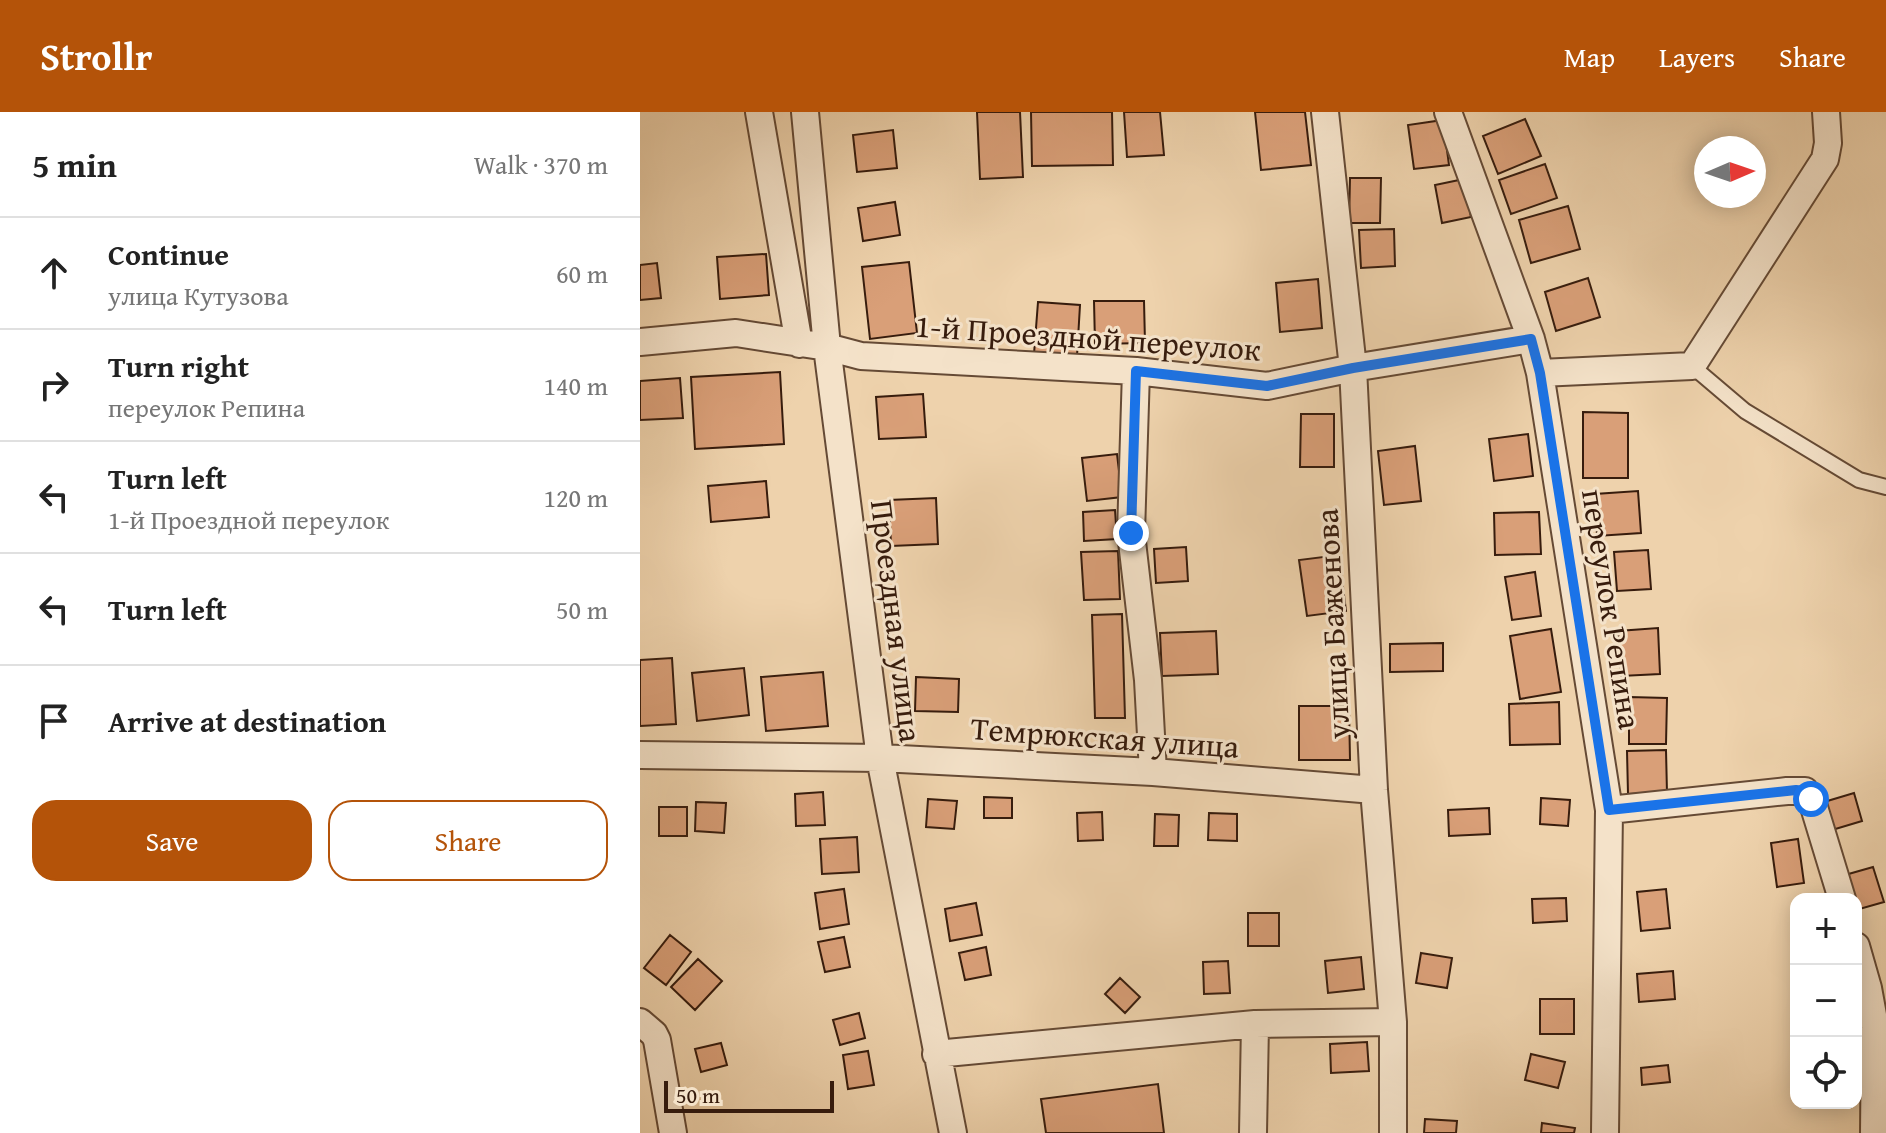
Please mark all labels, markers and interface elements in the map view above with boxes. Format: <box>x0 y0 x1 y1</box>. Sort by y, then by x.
text: Strollr <box>40 28 152 84</box>
text: Map <box>1564 36 1615 77</box>
text: Layers <box>1659 36 1735 77</box>
text: Share <box>1779 36 1846 77</box>
north arrow <box>1694 136 1766 208</box>
text: 5 min <box>32 140 117 189</box>
text: Walk · 370 m <box>474 145 608 184</box>
text: Continue <box>108 232 229 276</box>
icon: ahead <box>32 251 76 295</box>
text: 60 m <box>556 254 608 293</box>
text: улица Кутузова <box>108 276 289 315</box>
street label: 1-й Проездной переулок <box>914 301 1263 373</box>
text: Turn right <box>108 344 249 388</box>
icon: right <box>32 363 76 407</box>
text: 140 m <box>543 366 608 405</box>
text: переулок Репина <box>108 388 305 427</box>
text: Turn left <box>108 456 227 500</box>
icon: left <box>32 475 76 519</box>
text: 120 m <box>543 478 608 517</box>
street label: переулок Репина <box>1570 486 1654 733</box>
street label: Проездная улица <box>859 497 935 746</box>
text: 1-й Проездной переулок <box>108 500 389 539</box>
street label: улица Баженова <box>1302 507 1362 742</box>
route end <box>1113 515 1149 551</box>
icon: left <box>32 587 76 631</box>
text: Turn left <box>108 587 227 631</box>
text: 50 m <box>556 590 608 629</box>
icon: arrive <box>32 699 76 743</box>
text: Arrive at destination <box>108 699 386 743</box>
street label: Темрюкская улица <box>969 704 1241 770</box>
route start <box>1793 781 1829 817</box>
button: Save <box>32 800 312 881</box>
button: Share <box>328 800 608 881</box>
map controls <box>1790 893 1862 1109</box>
button: + <box>1790 893 1862 965</box>
button: − <box>1790 965 1862 1037</box>
button: locate <box>1790 1037 1862 1109</box>
scale bar <box>664 1077 834 1113</box>
text: 50 m <box>676 1079 720 1111</box>

